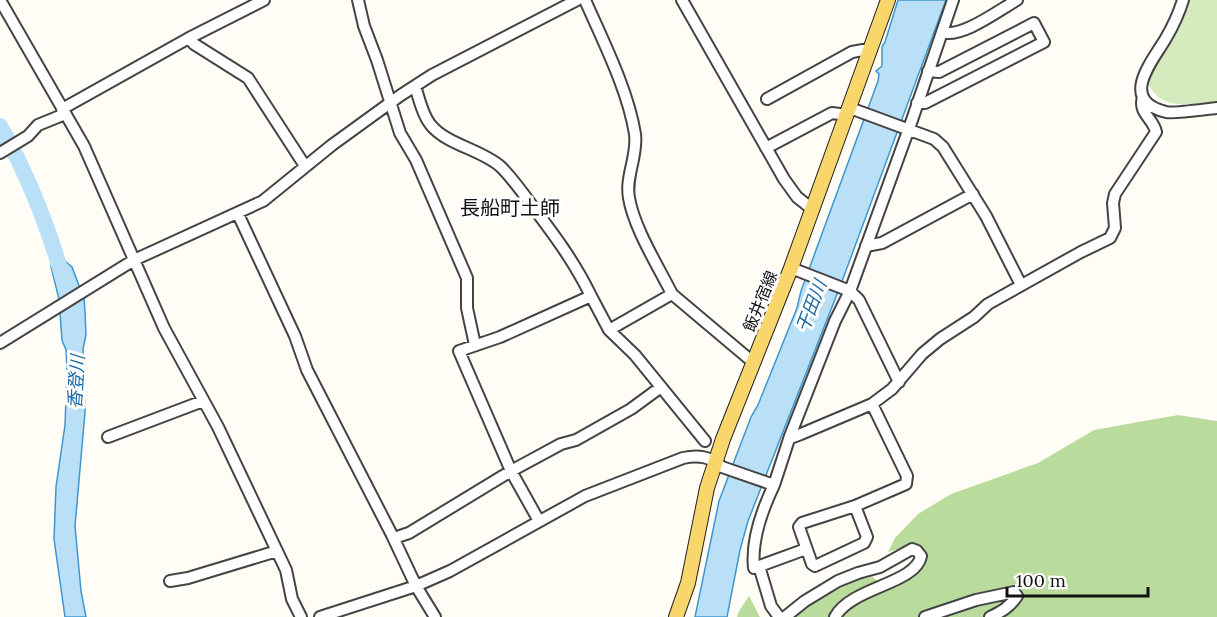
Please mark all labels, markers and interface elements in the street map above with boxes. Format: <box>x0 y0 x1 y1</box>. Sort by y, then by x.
district label: 長船町土師 <box>460 195 560 220</box>
street label: 飯井宿線 <box>739 268 781 334</box>
water label: 干田川 <box>791 275 832 335</box>
water label: 香登川 <box>63 352 89 410</box>
scale bar <box>1007 560 1148 598</box>
text: 100 m <box>1016 569 1066 592</box>

